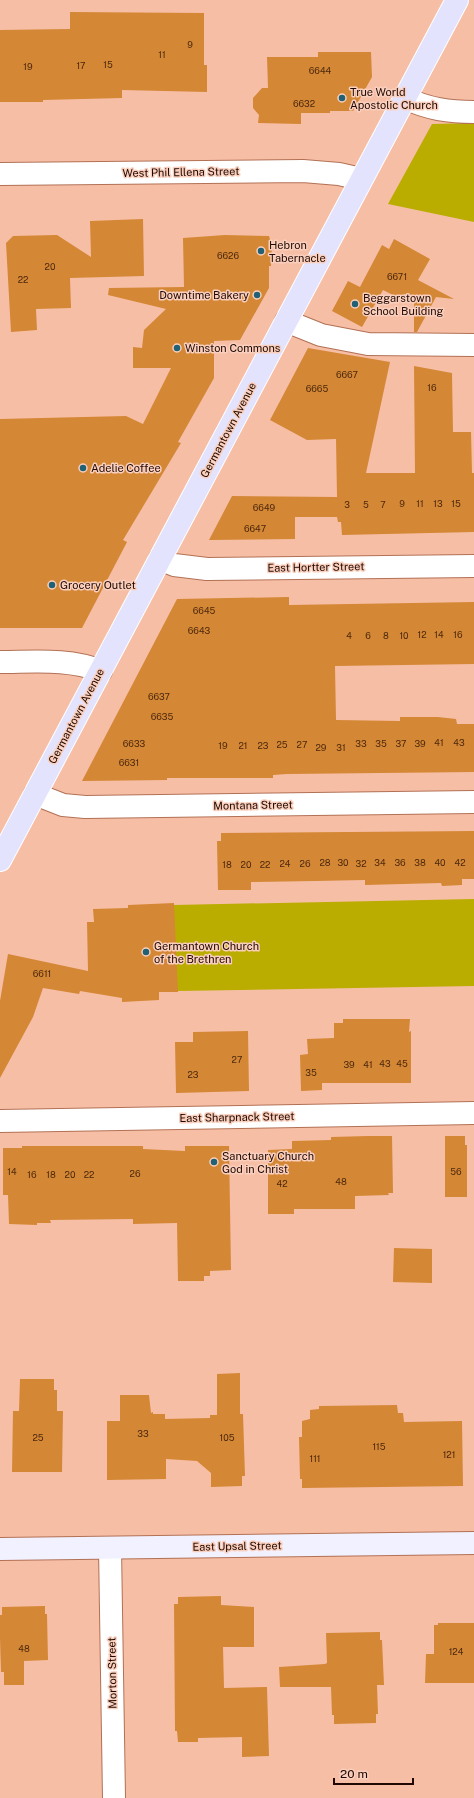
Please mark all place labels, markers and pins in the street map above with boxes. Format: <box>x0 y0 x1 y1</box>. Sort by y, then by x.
place label: True World Apostolic Church <box>350 86 438 111</box>
marker: True World Apostolic Church <box>337 93 347 103</box>
place label: Hebron Tabernacle <box>269 239 326 264</box>
marker: Hebron Tabernacle <box>256 246 266 256</box>
place label: Downtime Bakery <box>159 289 249 301</box>
marker: Downtime Bakery <box>252 290 262 300</box>
place label: Beggarstown School Building <box>363 292 444 317</box>
marker: Beggarstown School Building <box>350 299 360 309</box>
place label: Winston Commons <box>185 342 281 354</box>
marker: Winston Commons <box>172 343 182 353</box>
place label: Adelie Coffee <box>91 462 161 474</box>
marker: Adelie Coffee <box>78 463 88 473</box>
place label: Grocery Outlet <box>60 579 136 591</box>
marker: Grocery Outlet <box>47 580 57 590</box>
place label: Germantown Church of the Brethren <box>154 940 259 965</box>
marker: Germantown Church of the Brethren <box>141 947 151 957</box>
place label: Sanctuary Church God in Christ <box>222 1150 314 1175</box>
marker: Sanctuary Church God in Christ <box>209 1157 219 1167</box>

